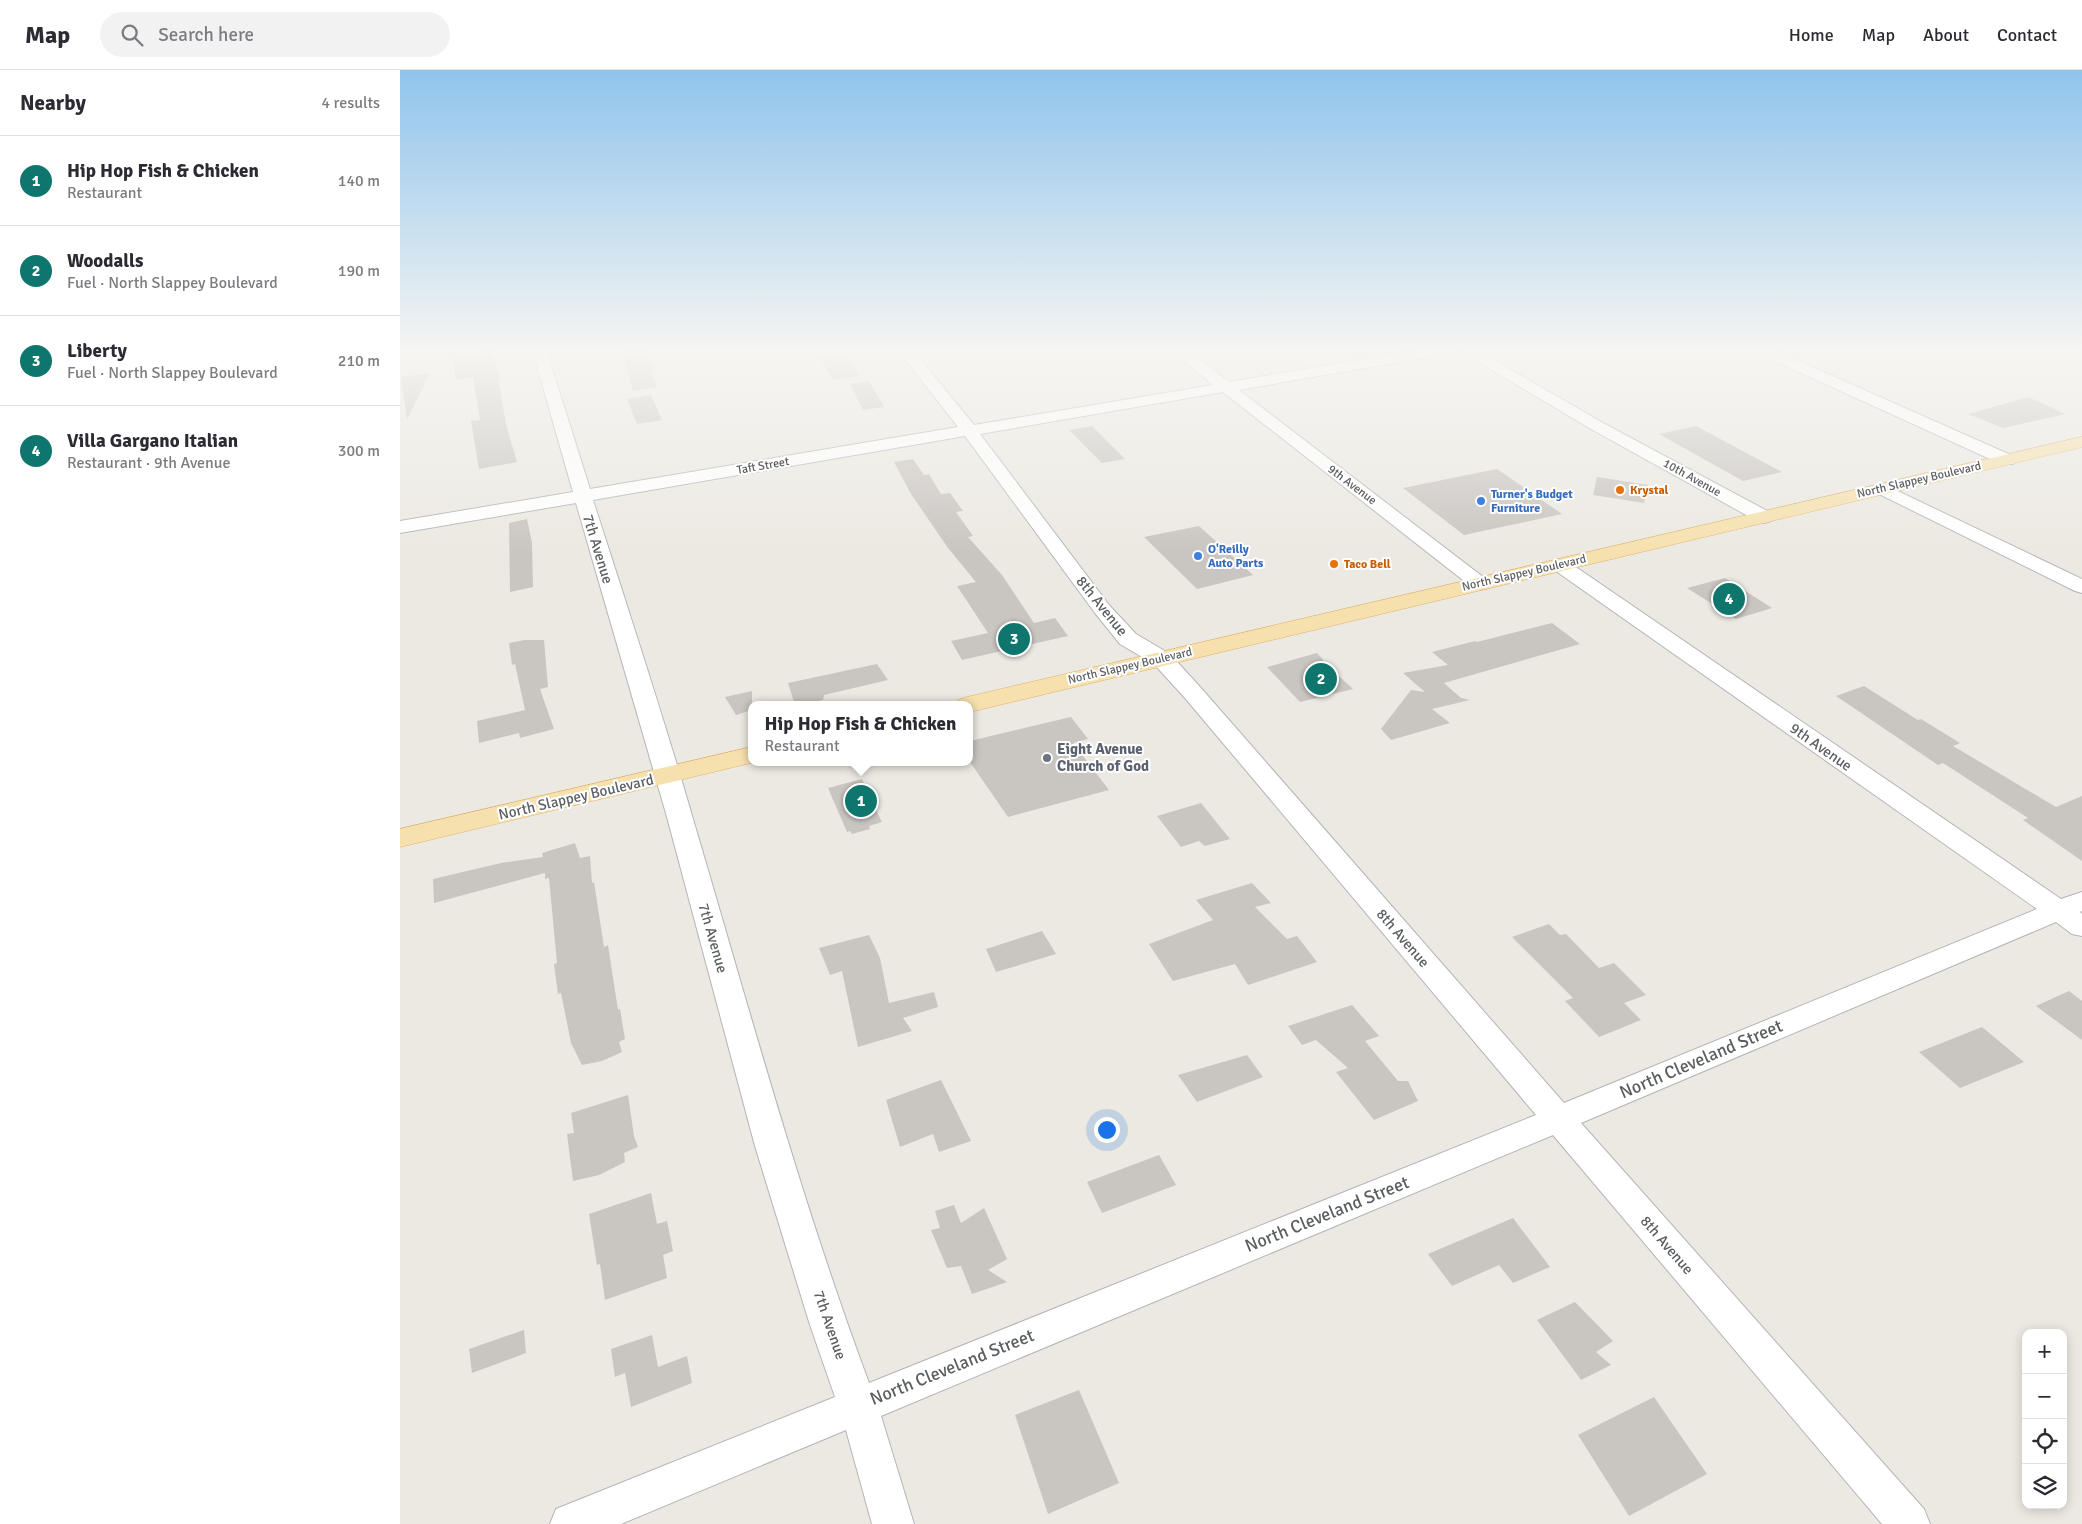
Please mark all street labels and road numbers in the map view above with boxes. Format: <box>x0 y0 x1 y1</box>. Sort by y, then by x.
street label: Taft Street <box>736 454 790 478</box>
street label: 10th Avenue <box>1660 456 1724 500</box>
street label: North Slappey Boulevard <box>1855 458 1983 502</box>
street label: 9th Avenue <box>1325 462 1379 508</box>
street label: 7th Avenue <box>579 512 617 586</box>
street label: North Slappey Boulevard <box>1460 551 1588 595</box>
street label: 8th Avenue <box>1072 572 1132 640</box>
street label: North Slappey Boulevard <box>1066 644 1194 688</box>
street label: 9th Avenue <box>1786 719 1856 775</box>
street label: North Slappey Boulevard <box>497 770 655 824</box>
street label: 7th Avenue <box>694 901 732 975</box>
street label: 8th Avenue <box>1373 905 1433 971</box>
street label: North Cleveland Street <box>1616 1015 1786 1103</box>
street label: North Cleveland Street <box>1242 1171 1412 1257</box>
street label: 8th Avenue <box>1637 1212 1697 1278</box>
street label: 7th Avenue <box>810 1288 850 1362</box>
street label: North Cleveland Street <box>867 1324 1037 1410</box>

